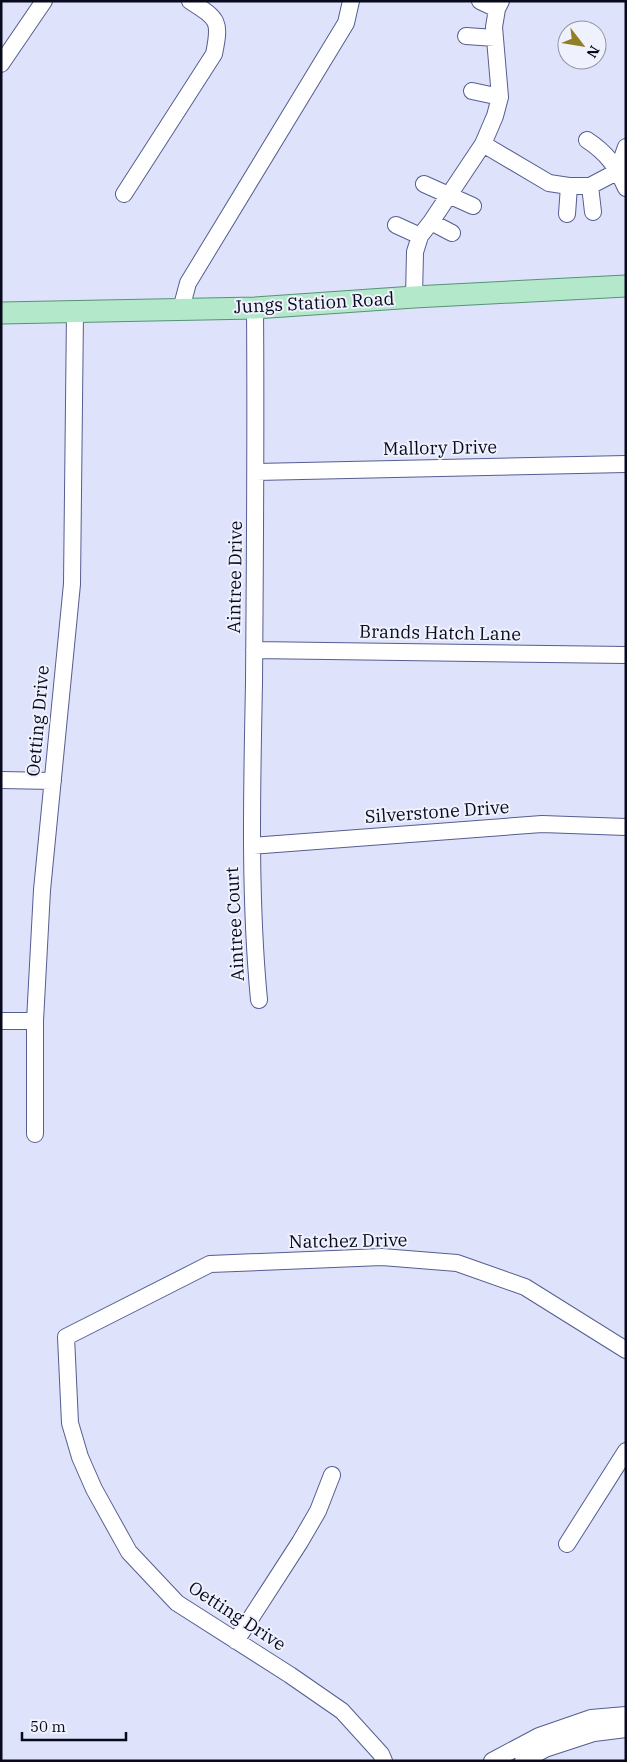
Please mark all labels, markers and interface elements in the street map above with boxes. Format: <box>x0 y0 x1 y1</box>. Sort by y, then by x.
north arrow <box>557 20 607 70</box>
text: N <box>583 42 604 61</box>
street label: Jungs Station Road <box>233 287 395 318</box>
street label: Mallory Drive <box>383 435 497 460</box>
street label: Aintree Drive <box>222 520 247 634</box>
street label: Brands Hatch Lane <box>359 620 521 645</box>
street label: Oetting Drive <box>21 664 54 778</box>
street label: Silverstone Drive <box>364 795 510 828</box>
street label: Aintree Court <box>220 866 249 982</box>
street label: Natchez Drive <box>288 1228 408 1253</box>
street label: Oetting Drive <box>184 1576 290 1656</box>
scale bar <box>22 1710 126 1742</box>
text: 50 m <box>30 1717 66 1736</box>

